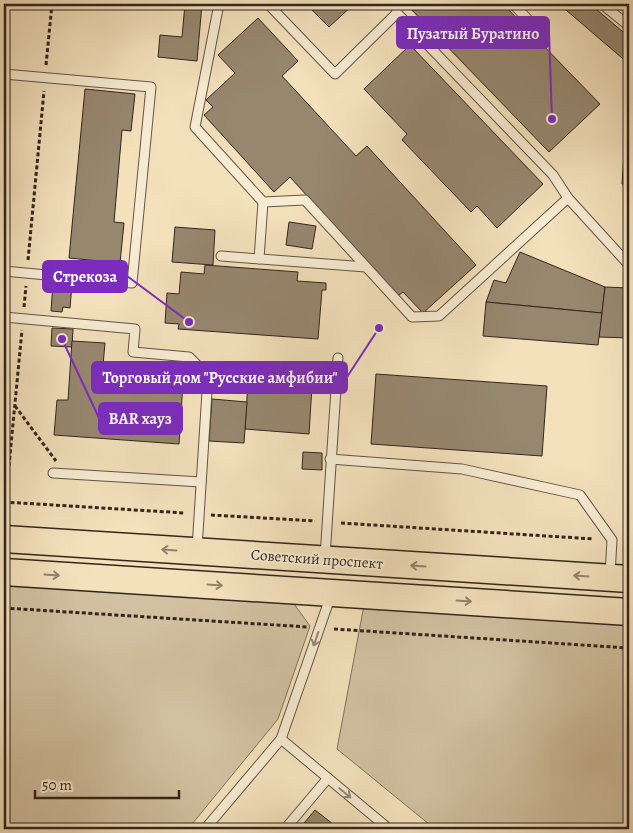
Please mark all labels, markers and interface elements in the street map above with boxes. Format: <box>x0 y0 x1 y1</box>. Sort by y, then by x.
callout: Пузатый Буратино <box>397 17 549 48</box>
text: Пузатый Буратино <box>407 23 539 45</box>
callout: Стрекоза <box>43 261 127 292</box>
text: Стрекоза <box>53 266 117 288</box>
callout: Торговый дом "Русские амфибии" <box>92 362 347 393</box>
text: Торговый дом "Русские амфибии" <box>102 367 338 389</box>
callout: BAR хауз <box>99 403 182 434</box>
text: BAR хауз <box>108 408 172 430</box>
street label: Советский проспект <box>250 544 384 574</box>
one-way arrow <box>161 545 177 554</box>
one-way arrow <box>411 561 427 570</box>
one-way arrow <box>44 570 60 579</box>
one-way arrow <box>573 572 589 581</box>
one-way arrow <box>206 581 222 590</box>
one-way arrow <box>456 596 472 606</box>
one-way arrow <box>311 630 320 646</box>
scale bar <box>35 768 179 800</box>
text: 50 m <box>42 775 72 795</box>
one-way arrow <box>339 787 352 798</box>

